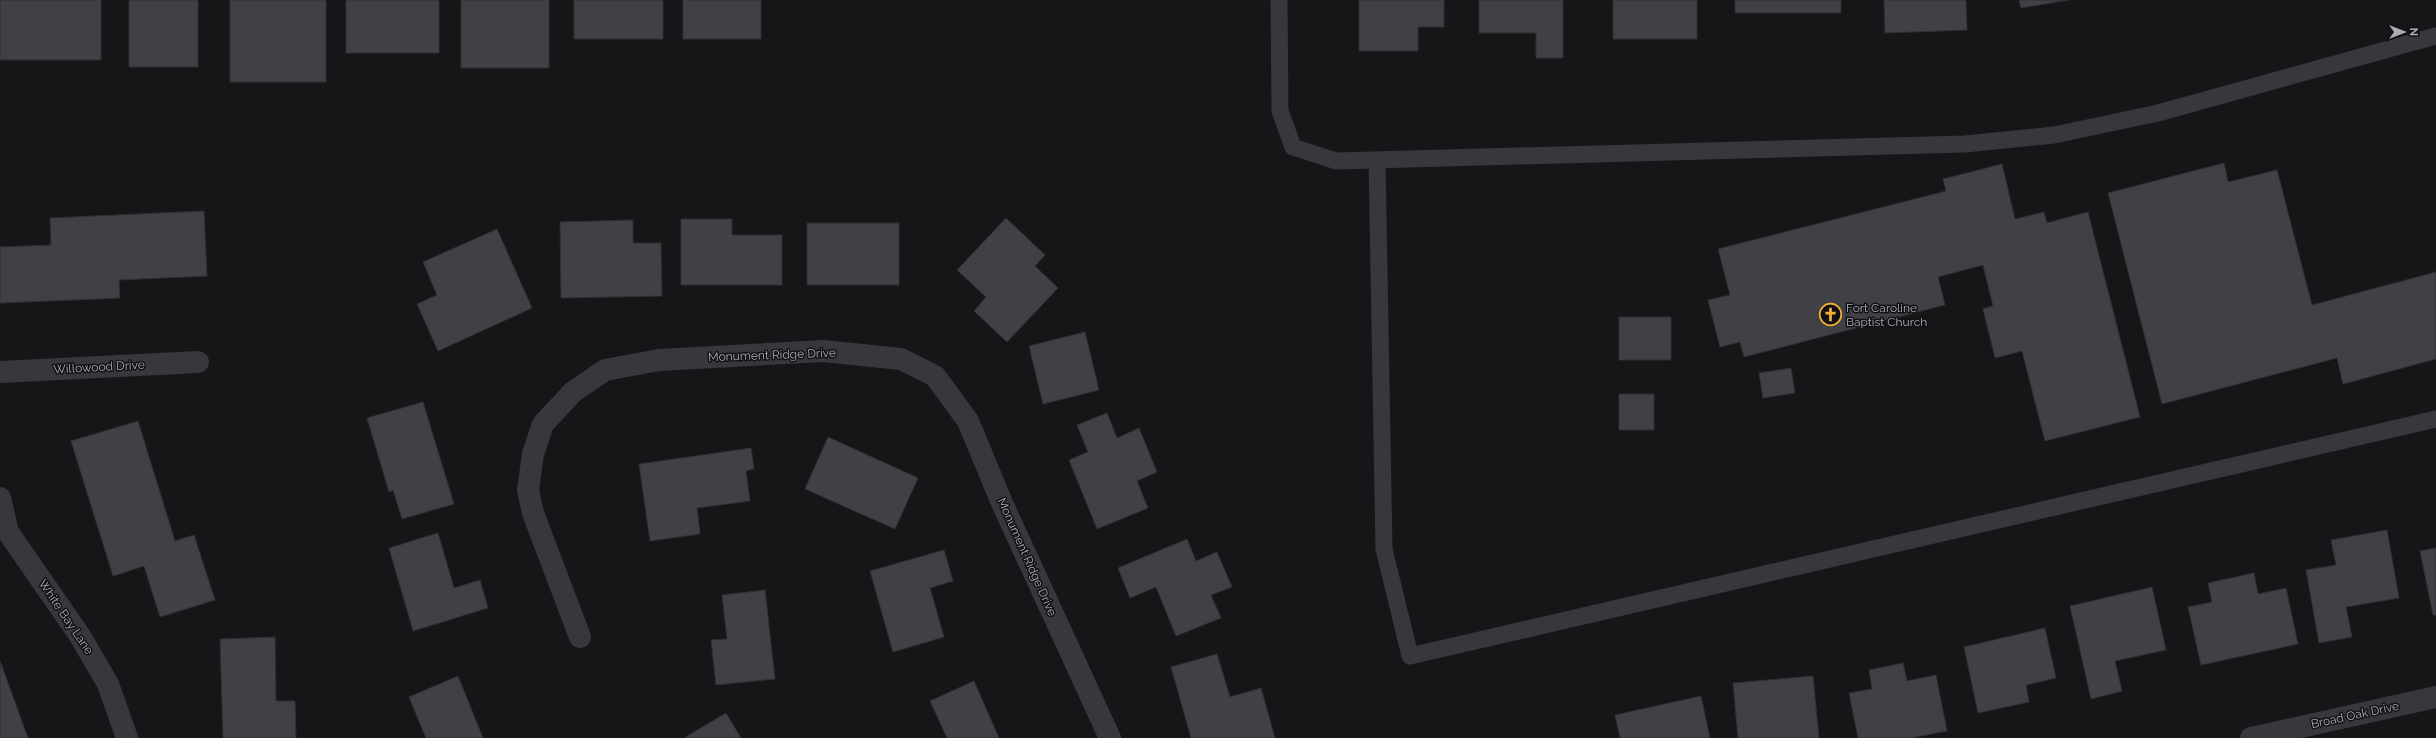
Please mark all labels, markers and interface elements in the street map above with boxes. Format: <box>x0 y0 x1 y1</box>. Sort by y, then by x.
north arrow <box>2384 12 2424 52</box>
text: N <box>2407 28 2420 36</box>
place label: Fort Caroline Baptist Church <box>1846 301 1927 329</box>
church icon: Fort Caroline Baptist Church <box>1817 302 1843 328</box>
street label: Monument Ridge Drive <box>708 346 836 364</box>
street label: Willowood Drive <box>53 358 145 376</box>
street label: Monument Ridge Drive <box>995 496 1059 618</box>
street label: White Bay Lane <box>36 577 96 657</box>
street label: Broad Oak Drive <box>2310 699 2400 731</box>

